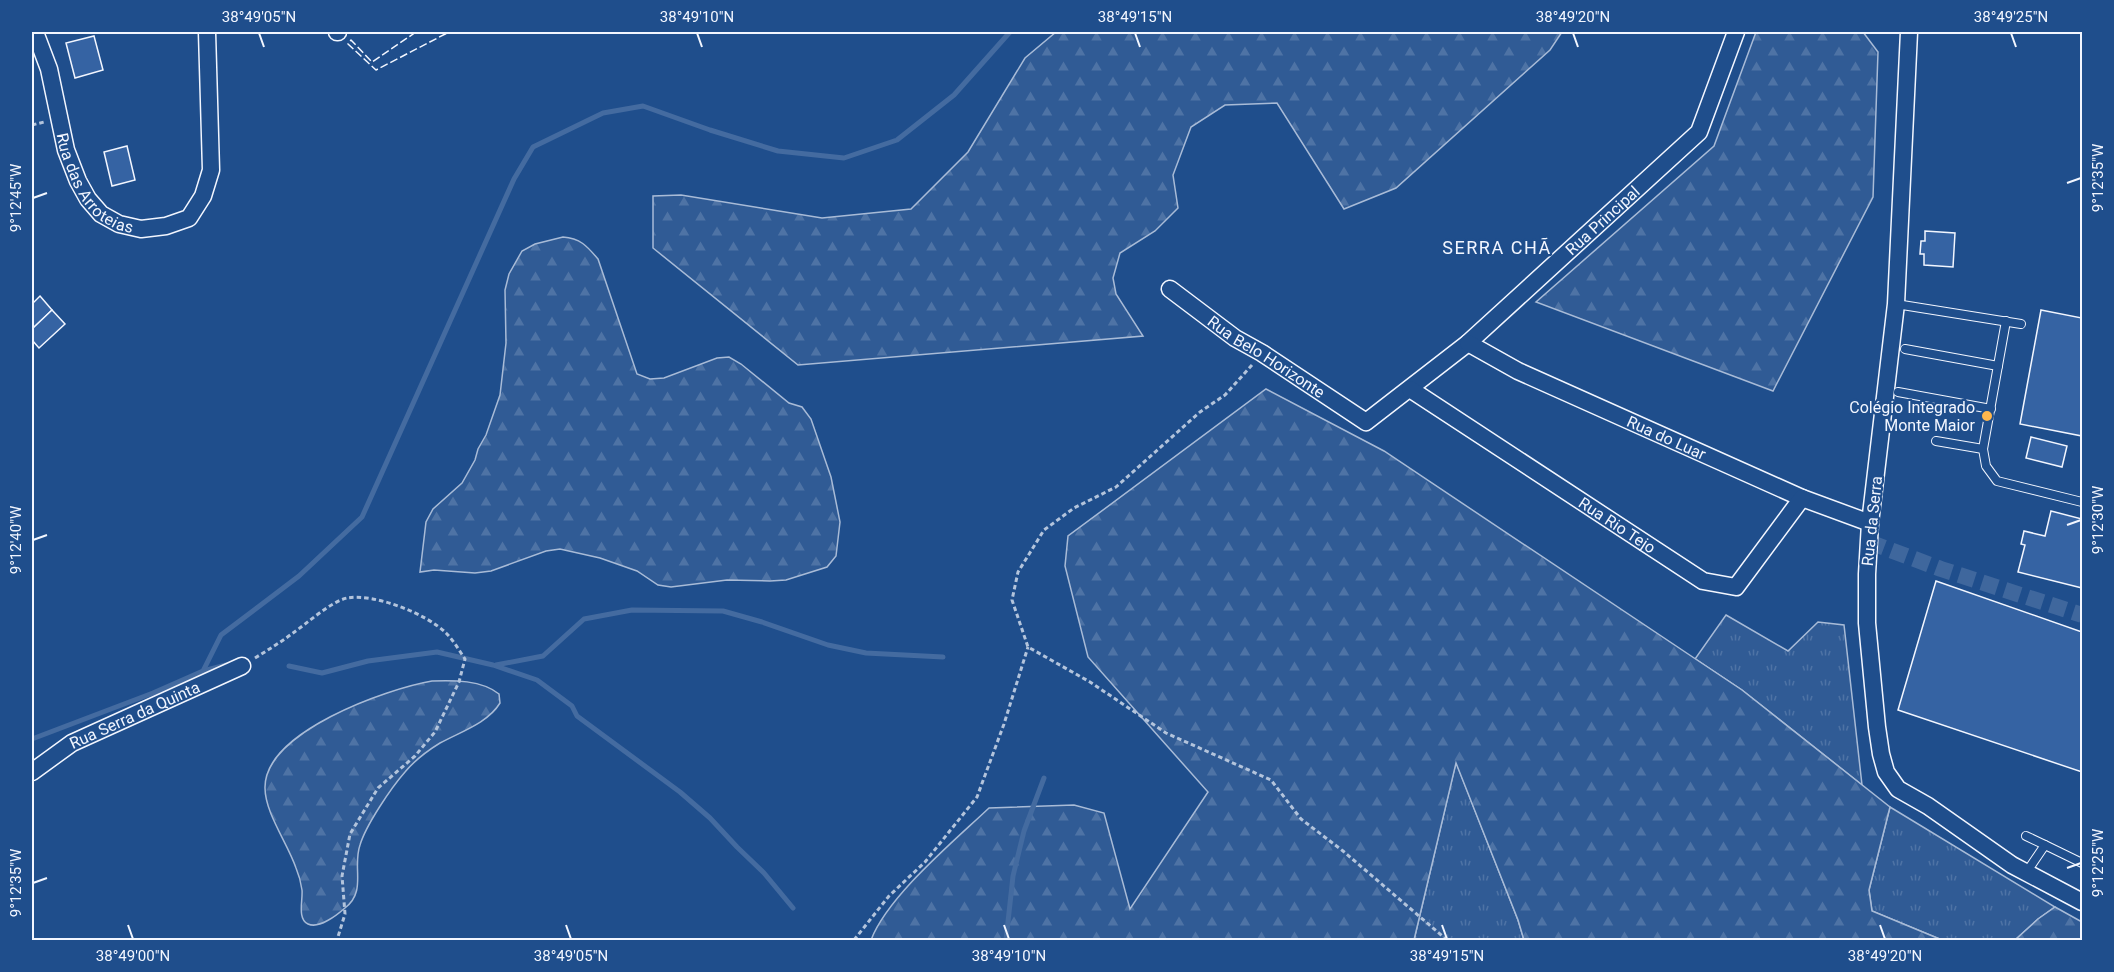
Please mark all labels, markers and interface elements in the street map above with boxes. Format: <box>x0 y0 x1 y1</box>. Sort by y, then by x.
text: 38°49'05"N <box>222 8 296 26</box>
text: 38°49'10"N <box>660 8 734 26</box>
text: 38°49'15"N <box>1098 8 1172 26</box>
text: 38°49'20"N <box>1536 8 1610 26</box>
text: 38°49'25"N <box>1974 8 2048 26</box>
street label: Rua das Arroteias <box>53 131 135 236</box>
text: 9°12'35"W <box>2089 144 2107 212</box>
text: 9°12'45"W <box>7 164 25 232</box>
street label: Rua Principal <box>1561 182 1643 259</box>
district label: SERRA CHÃ <box>1442 237 1552 258</box>
street label: Rua Belo Horizonte <box>1204 311 1329 402</box>
place label: Colégio Integrado Monte Maior <box>1849 398 1976 435</box>
marker: Colégio Integrado Monte Maior <box>1980 409 1994 423</box>
street label: Rua do Luar <box>1624 411 1710 464</box>
street label: Rua da Serra <box>1858 475 1886 567</box>
text: 9°12'30"W <box>2089 486 2107 554</box>
street label: Rua Rio Tejo <box>1575 493 1659 557</box>
text: 9°12'40"W <box>7 506 25 574</box>
street label: Rua Serra da Quinta <box>66 677 203 752</box>
text: 9°12'25"W <box>2089 829 2107 897</box>
text: 9°12'35"W <box>7 849 25 917</box>
text: 38°49'00"N <box>96 947 170 965</box>
text: 38°49'05"N <box>534 947 608 965</box>
text: 38°49'10"N <box>972 947 1046 965</box>
text: 38°49'15"N <box>1410 947 1484 965</box>
text: 38°49'20"N <box>1848 947 1922 965</box>

